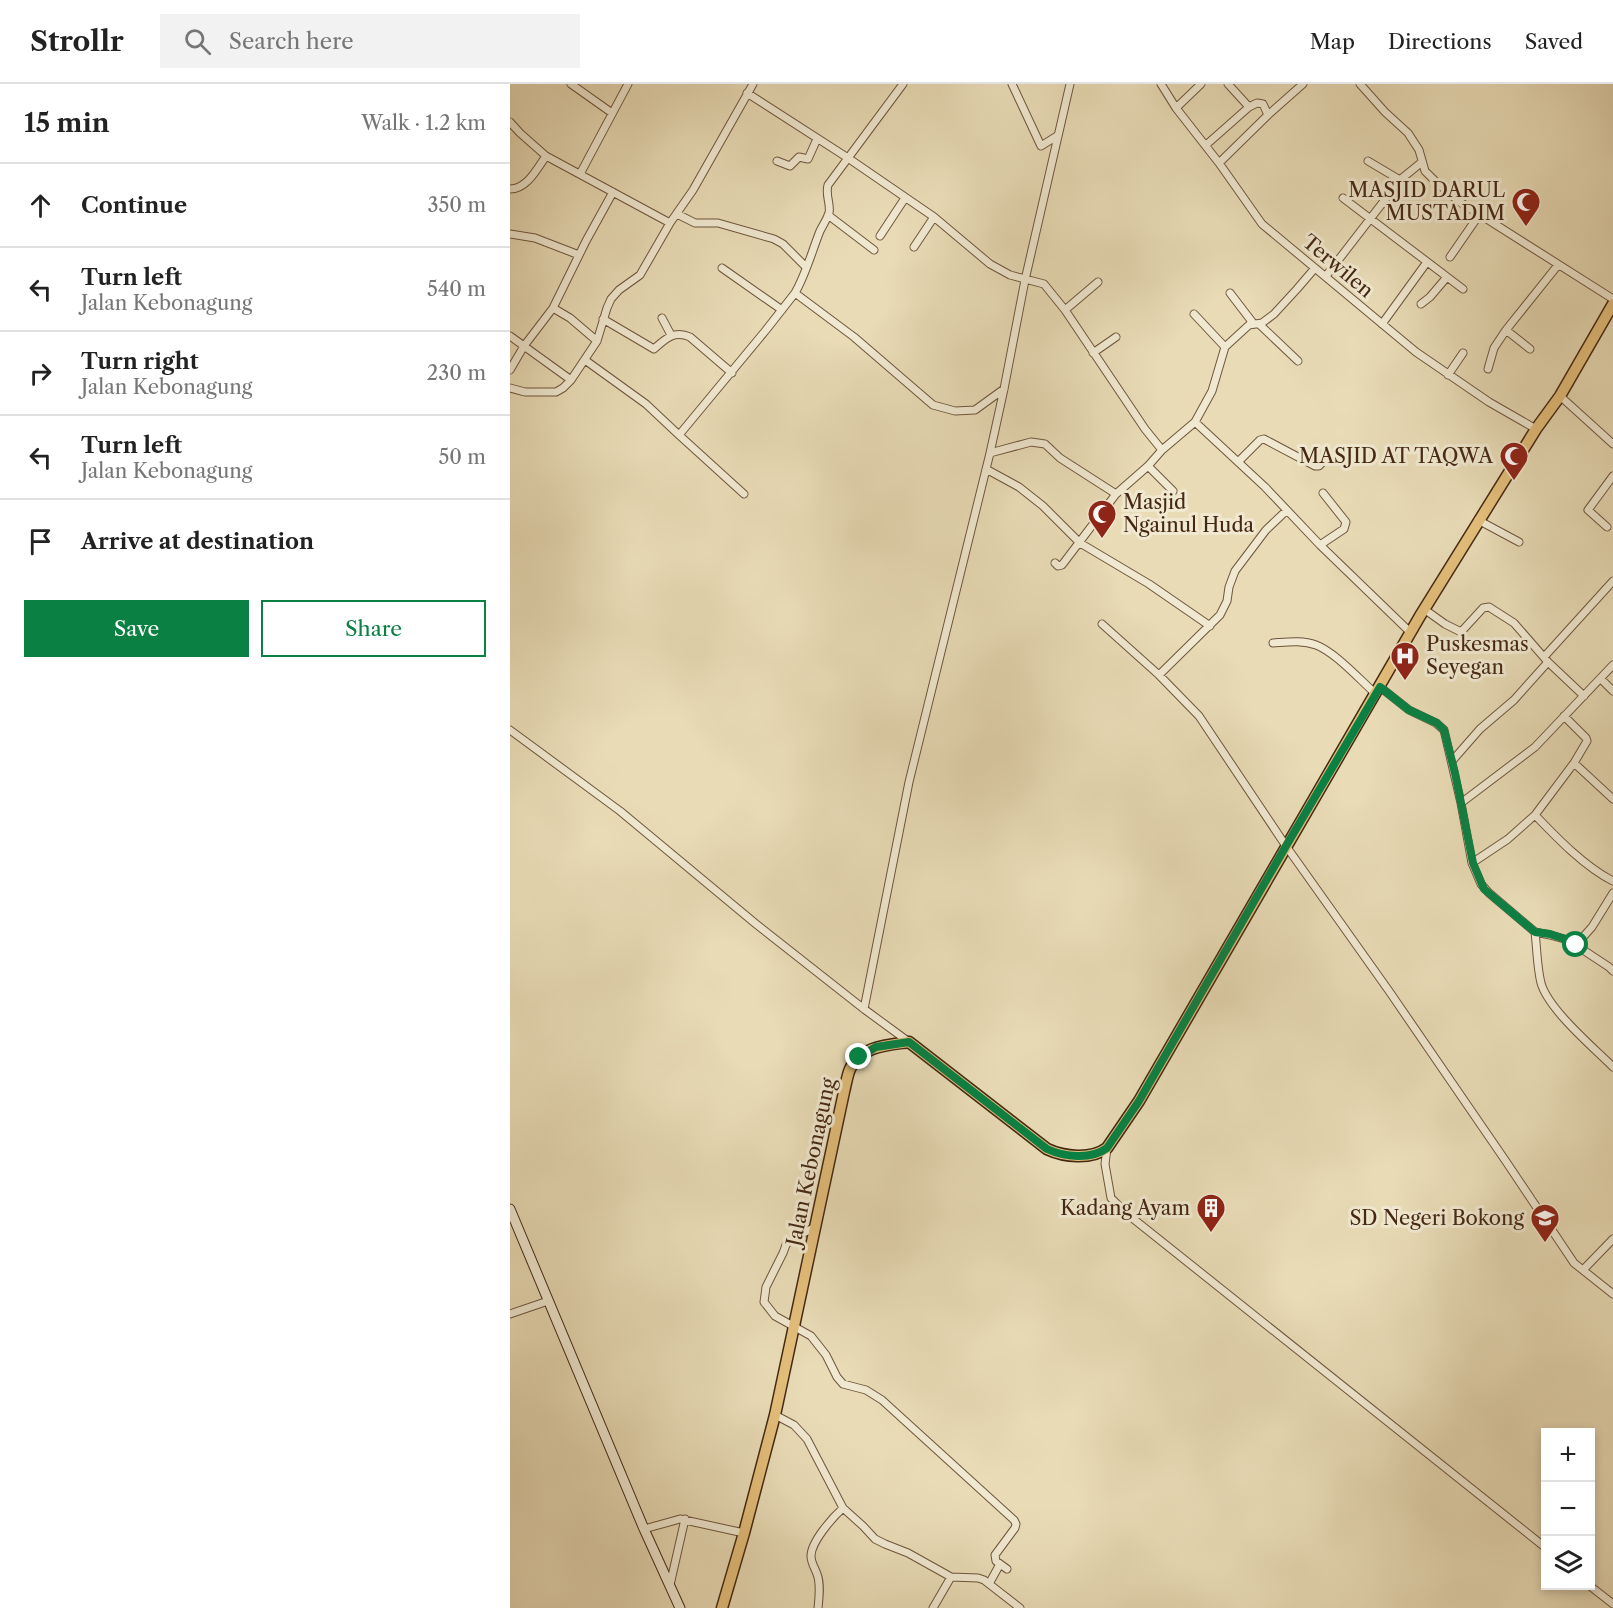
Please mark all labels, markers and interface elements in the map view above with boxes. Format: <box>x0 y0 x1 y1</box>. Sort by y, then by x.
search box <box>160 14 580 68</box>
text: Strollr <box>30 24 124 58</box>
icon: search <box>181 25 214 58</box>
text: Search here <box>229 28 353 55</box>
text: Map <box>1310 29 1355 54</box>
text: Directions <box>1388 29 1492 54</box>
text: Saved <box>1525 29 1583 54</box>
text: 15 min <box>24 107 110 139</box>
text: Walk · 1.2 km <box>361 111 486 135</box>
place label: MASJID DARUL MUSTADIM <box>1348 178 1505 225</box>
mosque icon: MASJID DARUL MUSTADIM <box>1510 186 1542 228</box>
icon: ahead <box>24 189 57 222</box>
text: Continue <box>81 192 187 219</box>
text: 350 m <box>428 193 486 217</box>
street label: Terwilen <box>1298 229 1379 303</box>
text: Turn left <box>81 264 182 291</box>
icon: left <box>24 273 57 306</box>
text: 540 m <box>427 277 486 301</box>
text: Jalan Kebonagung <box>81 291 252 315</box>
text: Turn right <box>81 348 199 375</box>
icon: right <box>24 357 57 390</box>
text: 230 m <box>427 361 486 385</box>
text: Jalan Kebonagung <box>81 375 252 399</box>
text: Turn left <box>81 432 182 459</box>
mosque icon: MASJID AT TAQWA <box>1498 440 1530 482</box>
icon: left <box>24 441 57 474</box>
place label: MASJID AT TAQWA <box>1299 444 1494 468</box>
text: 50 m <box>439 445 486 469</box>
text: Jalan Kebonagung <box>81 459 252 483</box>
place label: Masjid Ngainul Huda <box>1123 490 1255 537</box>
mosque icon: Masjid Ngainul Huda <box>1086 498 1118 540</box>
icon: arrive <box>24 525 57 558</box>
text: Arrive at destination <box>81 528 314 555</box>
button: Save <box>24 600 249 657</box>
button: Share <box>261 600 486 657</box>
place label: Puskesmas Seyegan <box>1426 632 1529 679</box>
hospital icon: Puskesmas Seyegan <box>1389 640 1421 682</box>
route start <box>1562 931 1588 957</box>
route end <box>845 1043 871 1069</box>
street label: Jalan Kebonagung <box>781 1075 841 1251</box>
building icon: Kadang Ayam <box>1195 1192 1227 1234</box>
place label: Kadang Ayam <box>1060 1196 1190 1220</box>
school or university icon: SD Negeri Bokong <box>1529 1202 1561 1244</box>
place label: SD Negeri Bokong <box>1349 1206 1524 1230</box>
map controls <box>1541 1428 1595 1590</box>
button: + <box>1541 1428 1595 1482</box>
button: − <box>1541 1482 1595 1536</box>
button: layers <box>1541 1536 1595 1590</box>

